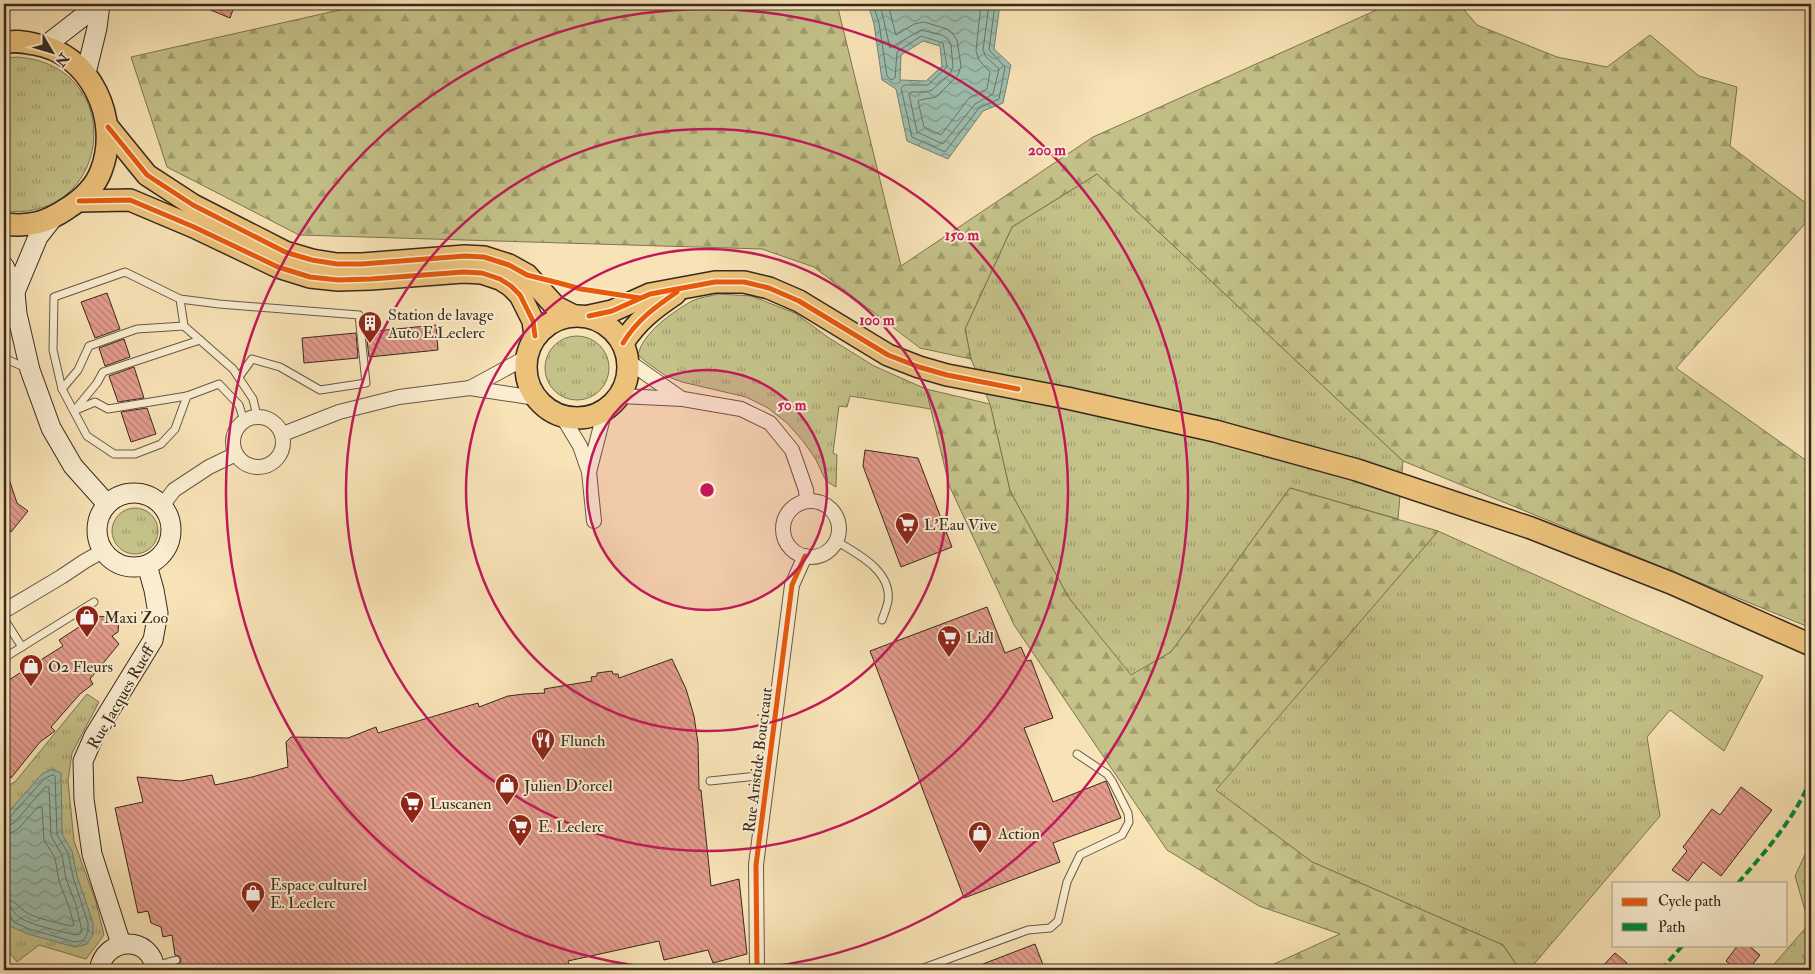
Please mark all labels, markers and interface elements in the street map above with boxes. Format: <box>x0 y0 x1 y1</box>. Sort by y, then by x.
north arrow <box>28 28 78 78</box>
text: N <box>51 49 73 70</box>
text: 200 m <box>1028 141 1066 160</box>
text: 150 m <box>945 226 979 245</box>
place label: Station de lavage Auto E.Leclerc <box>387 305 494 343</box>
building icon: Station de lavage Auto E.Leclerc <box>357 310 383 344</box>
text: 100 m <box>859 311 895 330</box>
text: 50 m <box>778 396 807 415</box>
centre of rings <box>698 481 716 499</box>
supermarket icon: L'Eau Vive <box>894 511 920 545</box>
place label: L'Eau Vive <box>924 515 997 535</box>
shop icon: Maxi Zoo <box>74 604 100 638</box>
place label: Maxi Zoo <box>104 608 168 628</box>
supermarket icon: Lidl <box>936 624 962 658</box>
place label: Lidl <box>966 628 994 648</box>
street label: Rue Jacques Rueff <box>83 640 161 753</box>
shop icon: O2 Fleurs <box>18 653 44 687</box>
place label: O2 Fleurs <box>48 657 113 677</box>
street label: Rue Aristide Boucicaut <box>739 686 777 834</box>
restaurant icon: Flunch <box>530 727 556 761</box>
place label: Flunch <box>560 731 606 751</box>
shop icon: Julien D'orcel <box>494 772 520 806</box>
place label: Julien D'orcel <box>523 776 613 797</box>
supermarket icon: Luscanen <box>399 790 425 824</box>
place label: Luscanen <box>430 794 492 814</box>
supermarket icon: E. Leclerc <box>507 813 533 847</box>
place label: E. Leclerc <box>538 817 604 837</box>
shop icon: Action <box>967 820 993 854</box>
place label: Action <box>997 824 1040 844</box>
place label: Espace culturel E. Leclerc <box>270 875 367 913</box>
shop icon: Espace culturel E. Leclerc <box>240 880 266 914</box>
legend <box>1612 882 1788 946</box>
text: Cycle path <box>1658 892 1721 912</box>
text: Path <box>1658 918 1685 937</box>

